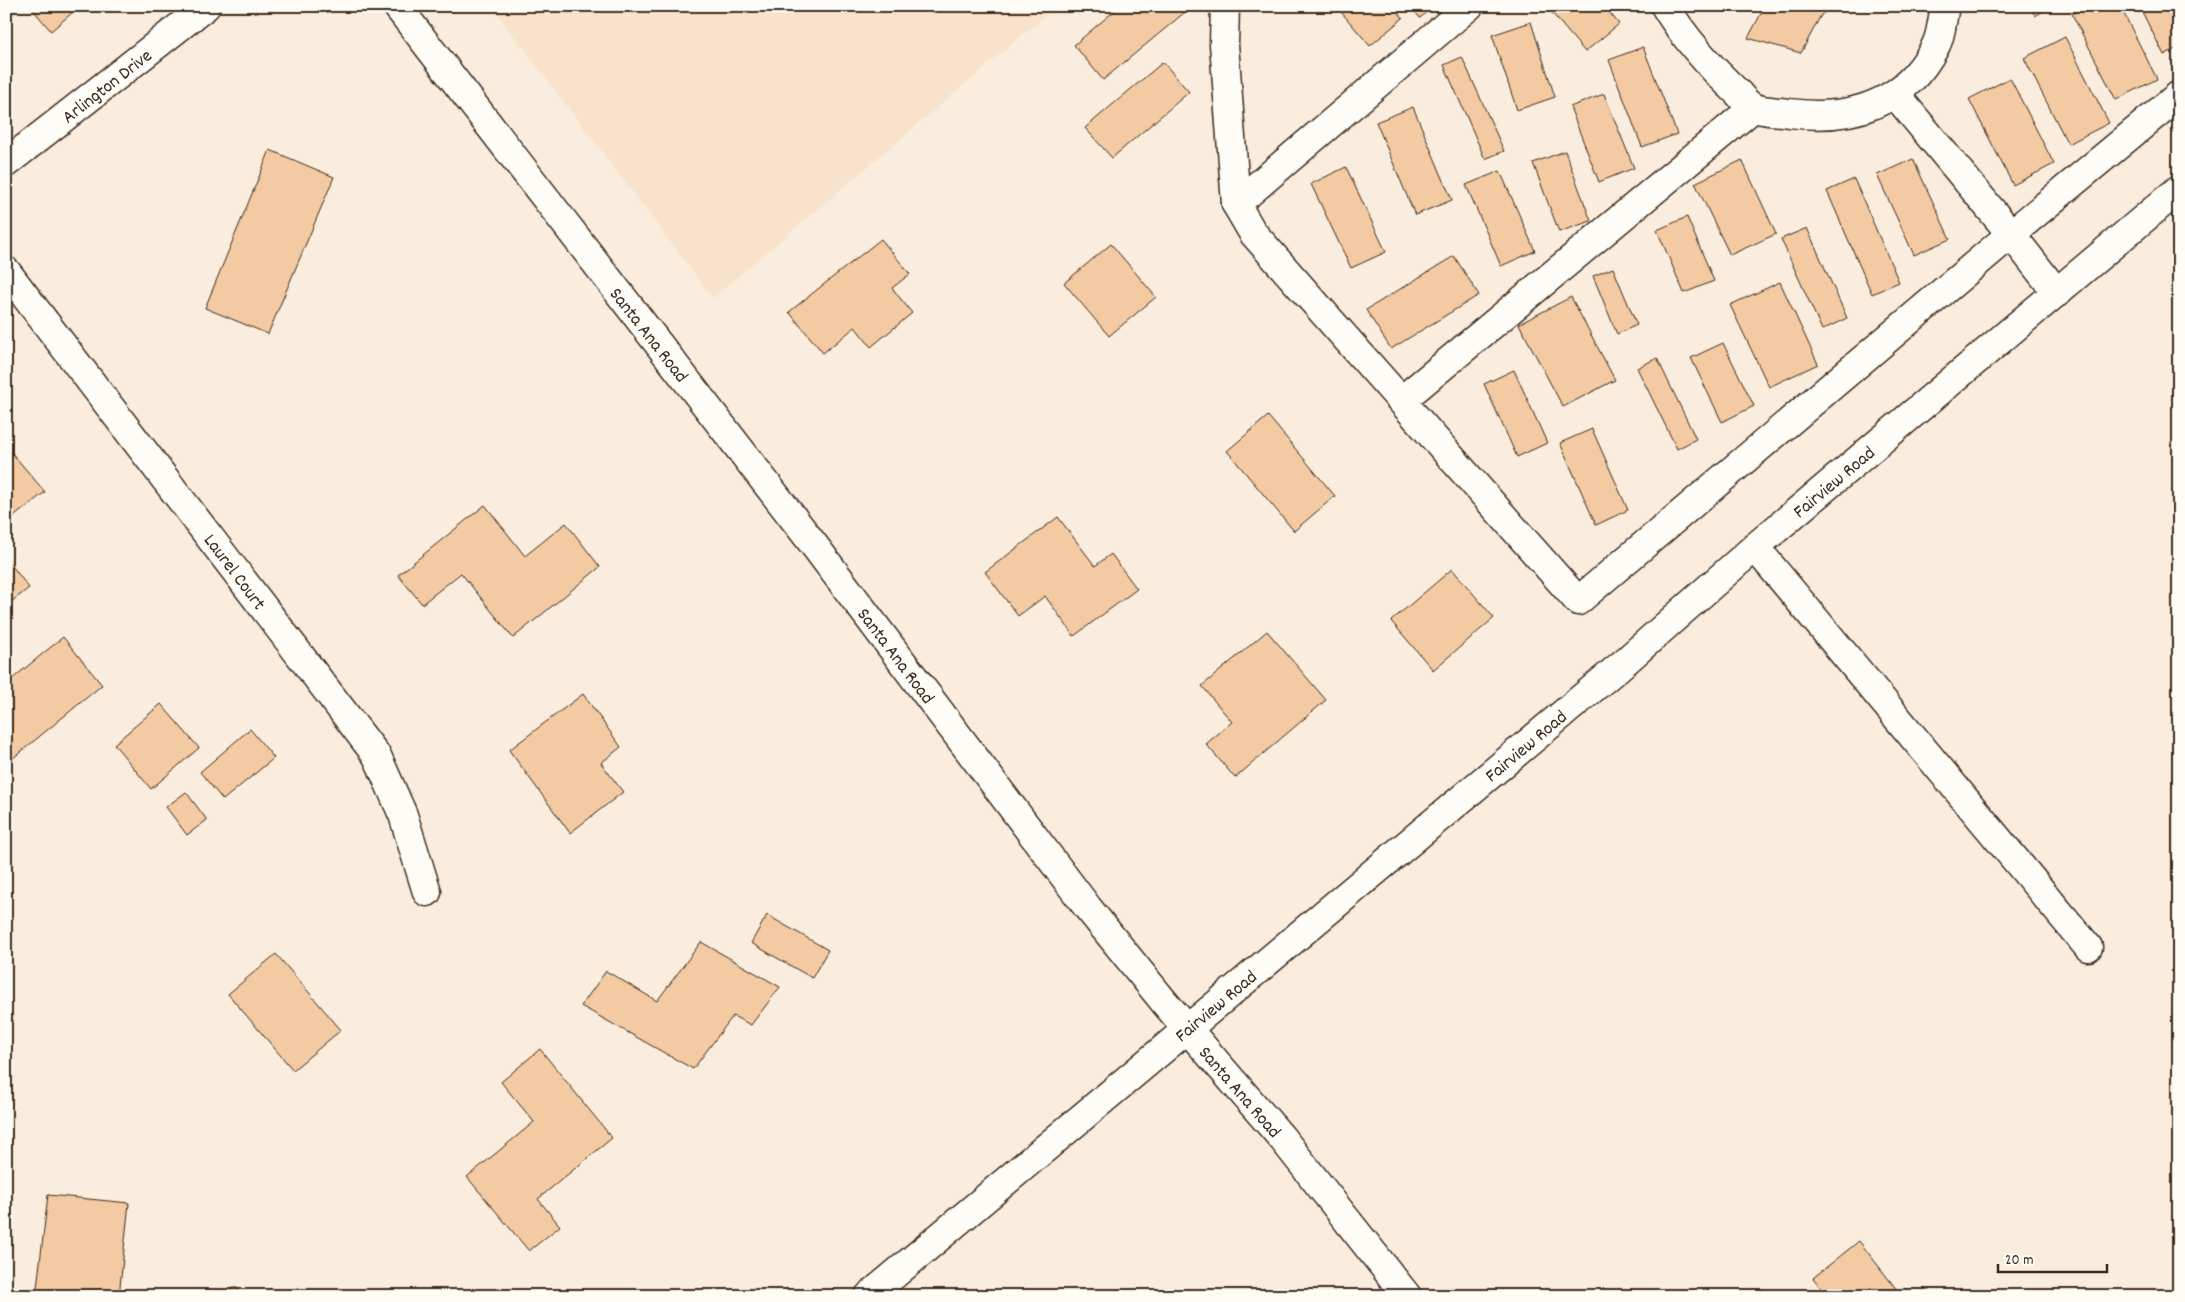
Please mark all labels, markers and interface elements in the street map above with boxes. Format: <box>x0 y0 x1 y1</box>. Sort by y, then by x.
street label: Arlington Drive <box>57 44 159 132</box>
street label: Santa Ana Road <box>601 283 693 389</box>
street label: Fairview Road <box>1788 441 1882 526</box>
street label: Laurel Court <box>196 529 271 617</box>
street label: Santa Ana Road <box>849 603 939 711</box>
street label: Fairview Road <box>1480 705 1574 790</box>
street label: Fairview Road <box>1170 965 1264 1050</box>
street label: Santa Ana Road <box>1191 1041 1286 1145</box>
scale bar <box>1998 1242 2106 1274</box>
text: 20 m <box>2005 1250 2033 1272</box>

